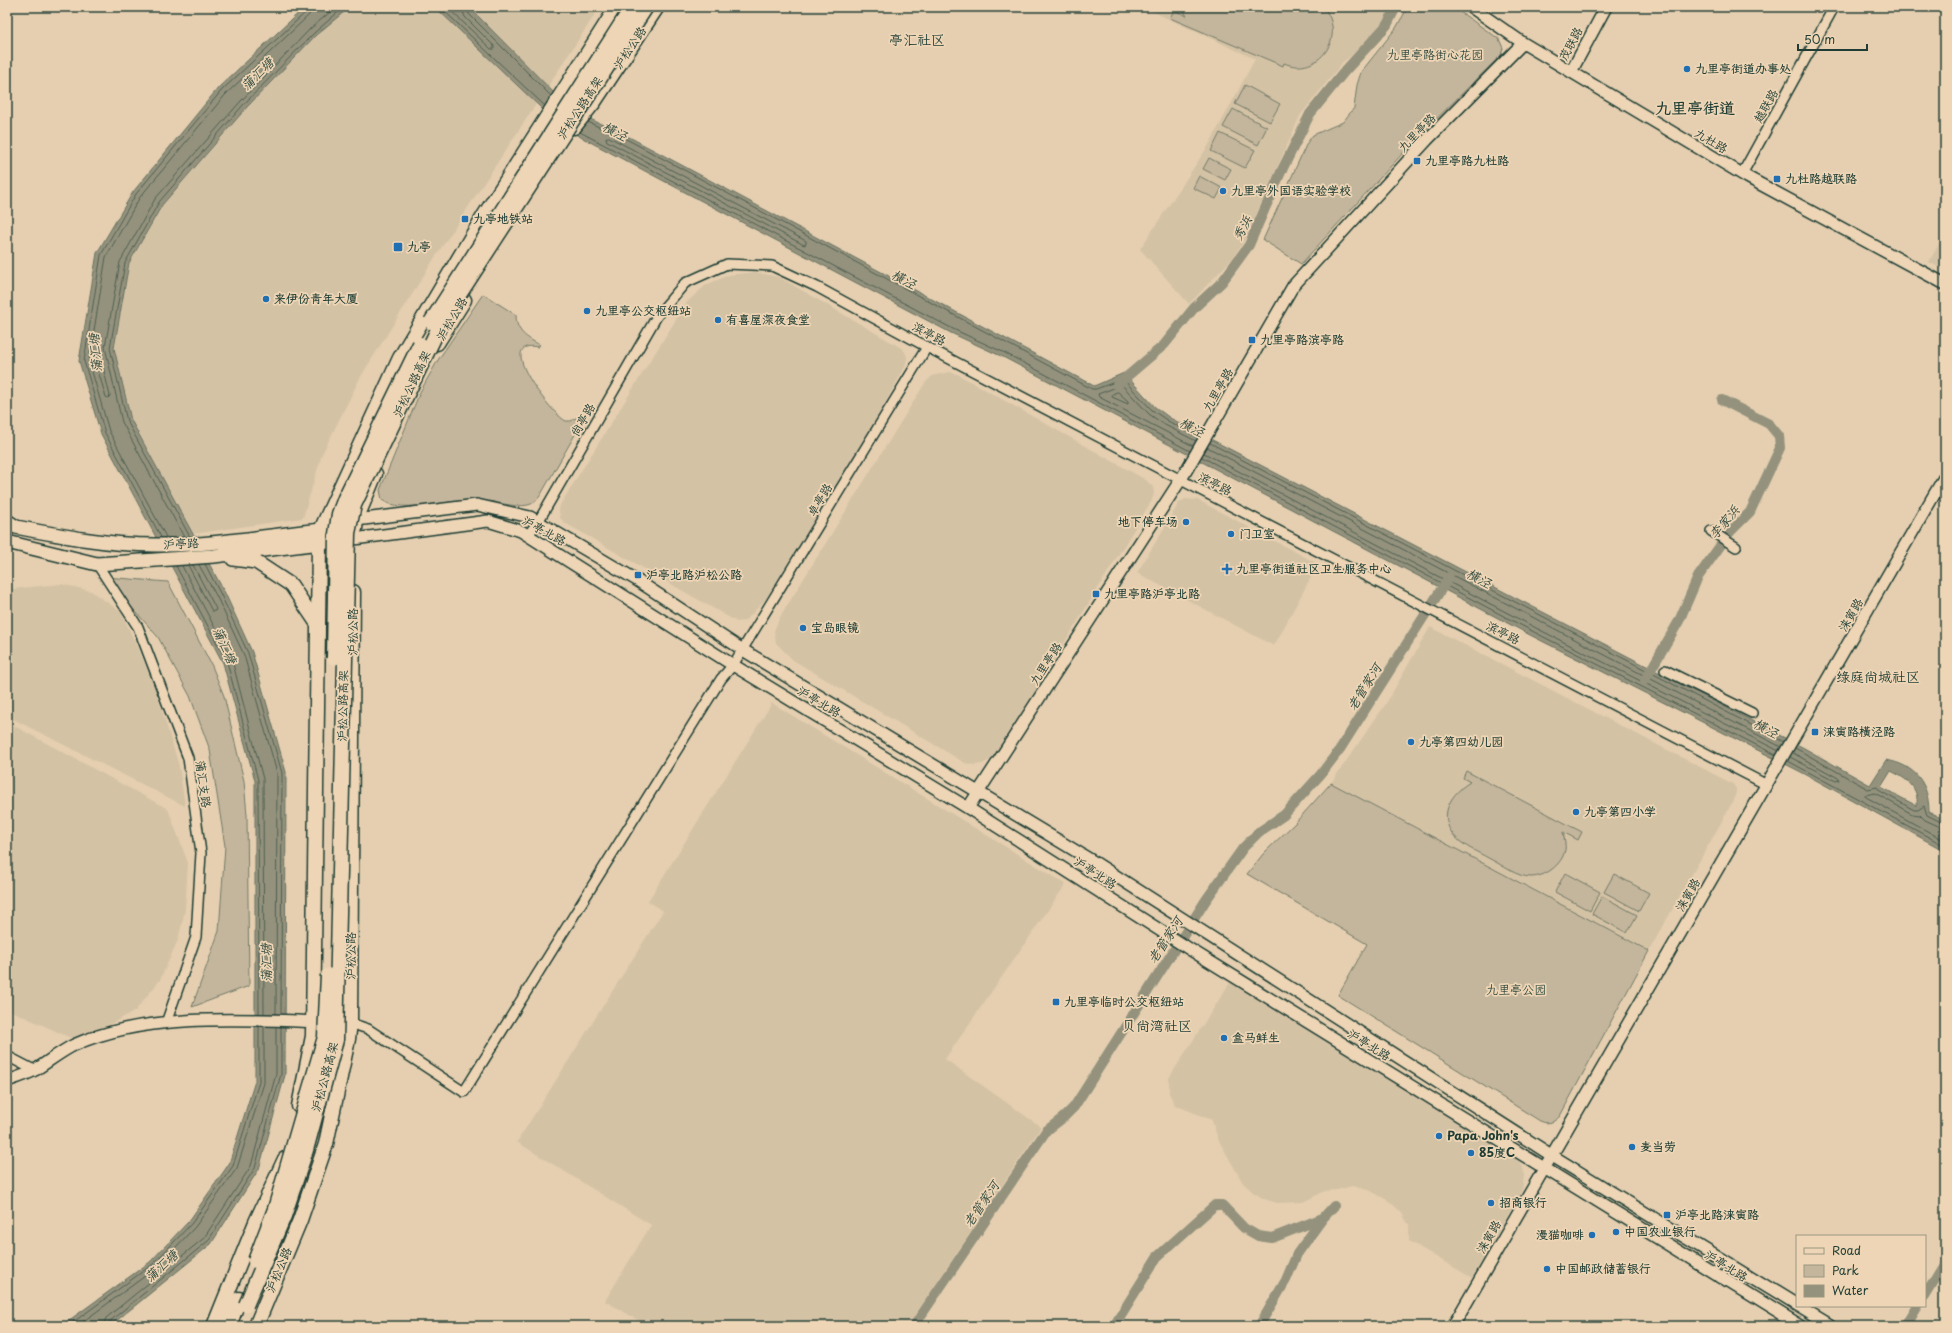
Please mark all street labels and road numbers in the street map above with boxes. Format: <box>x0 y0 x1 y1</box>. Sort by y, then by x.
street label: 沪松公路 <box>608 23 650 72</box>
street label: 茂联路 <box>1554 23 1587 64</box>
street label: 沪松公路高架 <box>552 72 606 143</box>
street label: 越联路 <box>1749 85 1782 126</box>
street label: 九里亭路 <box>1393 109 1439 156</box>
street label: 九杜路 <box>1691 123 1732 157</box>
street label: 沪松公路 <box>431 293 471 344</box>
street label: 滨亭路 <box>909 317 950 350</box>
street label: 沪松公路高架 <box>388 347 434 420</box>
street label: 九里亭路 <box>1197 364 1237 415</box>
street label: 尚亭路 <box>565 399 599 440</box>
street label: 滨亭路 <box>1195 467 1236 499</box>
street label: 卓亭路 <box>802 479 836 520</box>
street label: 沪亭北路 <box>519 511 570 550</box>
street label: 沪亭路 <box>162 533 199 553</box>
street label: 涞寅路 <box>1833 594 1867 635</box>
street label: 沪松公路 <box>343 608 361 656</box>
street label: 滨亭路 <box>1483 616 1524 648</box>
street label: 九里亭路 <box>1025 638 1066 688</box>
street label: 沪松公路高架 <box>332 670 352 742</box>
street label: 沪亭北路 <box>794 681 845 721</box>
street label: 蒲汇支路 <box>192 759 216 809</box>
street label: 沪亭北路 <box>1071 852 1121 893</box>
street label: 涞寅路 <box>1670 874 1704 915</box>
street label: 沪松公路 <box>341 932 359 980</box>
street label: 沪亭北路 <box>1344 1024 1395 1065</box>
street label: 沪松公路高架 <box>306 1040 342 1114</box>
street label: 涞寅路 <box>1471 1216 1505 1257</box>
street label: 沪松公路 <box>260 1244 296 1295</box>
street label: 沪亭北路 <box>1701 1245 1752 1286</box>

